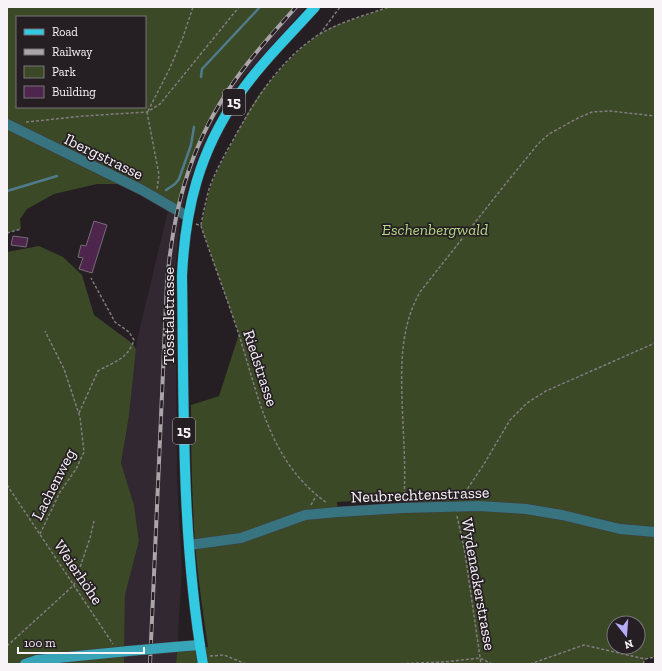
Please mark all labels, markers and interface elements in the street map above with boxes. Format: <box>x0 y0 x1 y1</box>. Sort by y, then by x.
legend <box>16 16 146 108</box>
text: Road <box>52 25 78 39</box>
text: Railway <box>52 45 93 59</box>
text: Park <box>52 65 77 79</box>
text: Building <box>52 85 96 99</box>
road number: 15 <box>223 89 245 115</box>
street label: Ibergstrasse <box>61 129 146 184</box>
park label: Eschenbergwald <box>382 220 488 239</box>
street label: Tösstalstrasse <box>159 267 178 365</box>
street label: Riedstrasse <box>239 327 282 409</box>
road number: 15 <box>173 418 195 444</box>
street label: Lachenweg <box>27 445 80 523</box>
street label: Neubrechtenstrasse <box>350 483 490 506</box>
street label: Wydenackerstrasse <box>458 516 500 652</box>
street label: Weierhöhe <box>50 536 107 608</box>
north arrow <box>606 615 646 655</box>
scale bar <box>18 629 144 655</box>
text: 100 m <box>24 636 56 650</box>
text: N <box>622 637 635 652</box>

